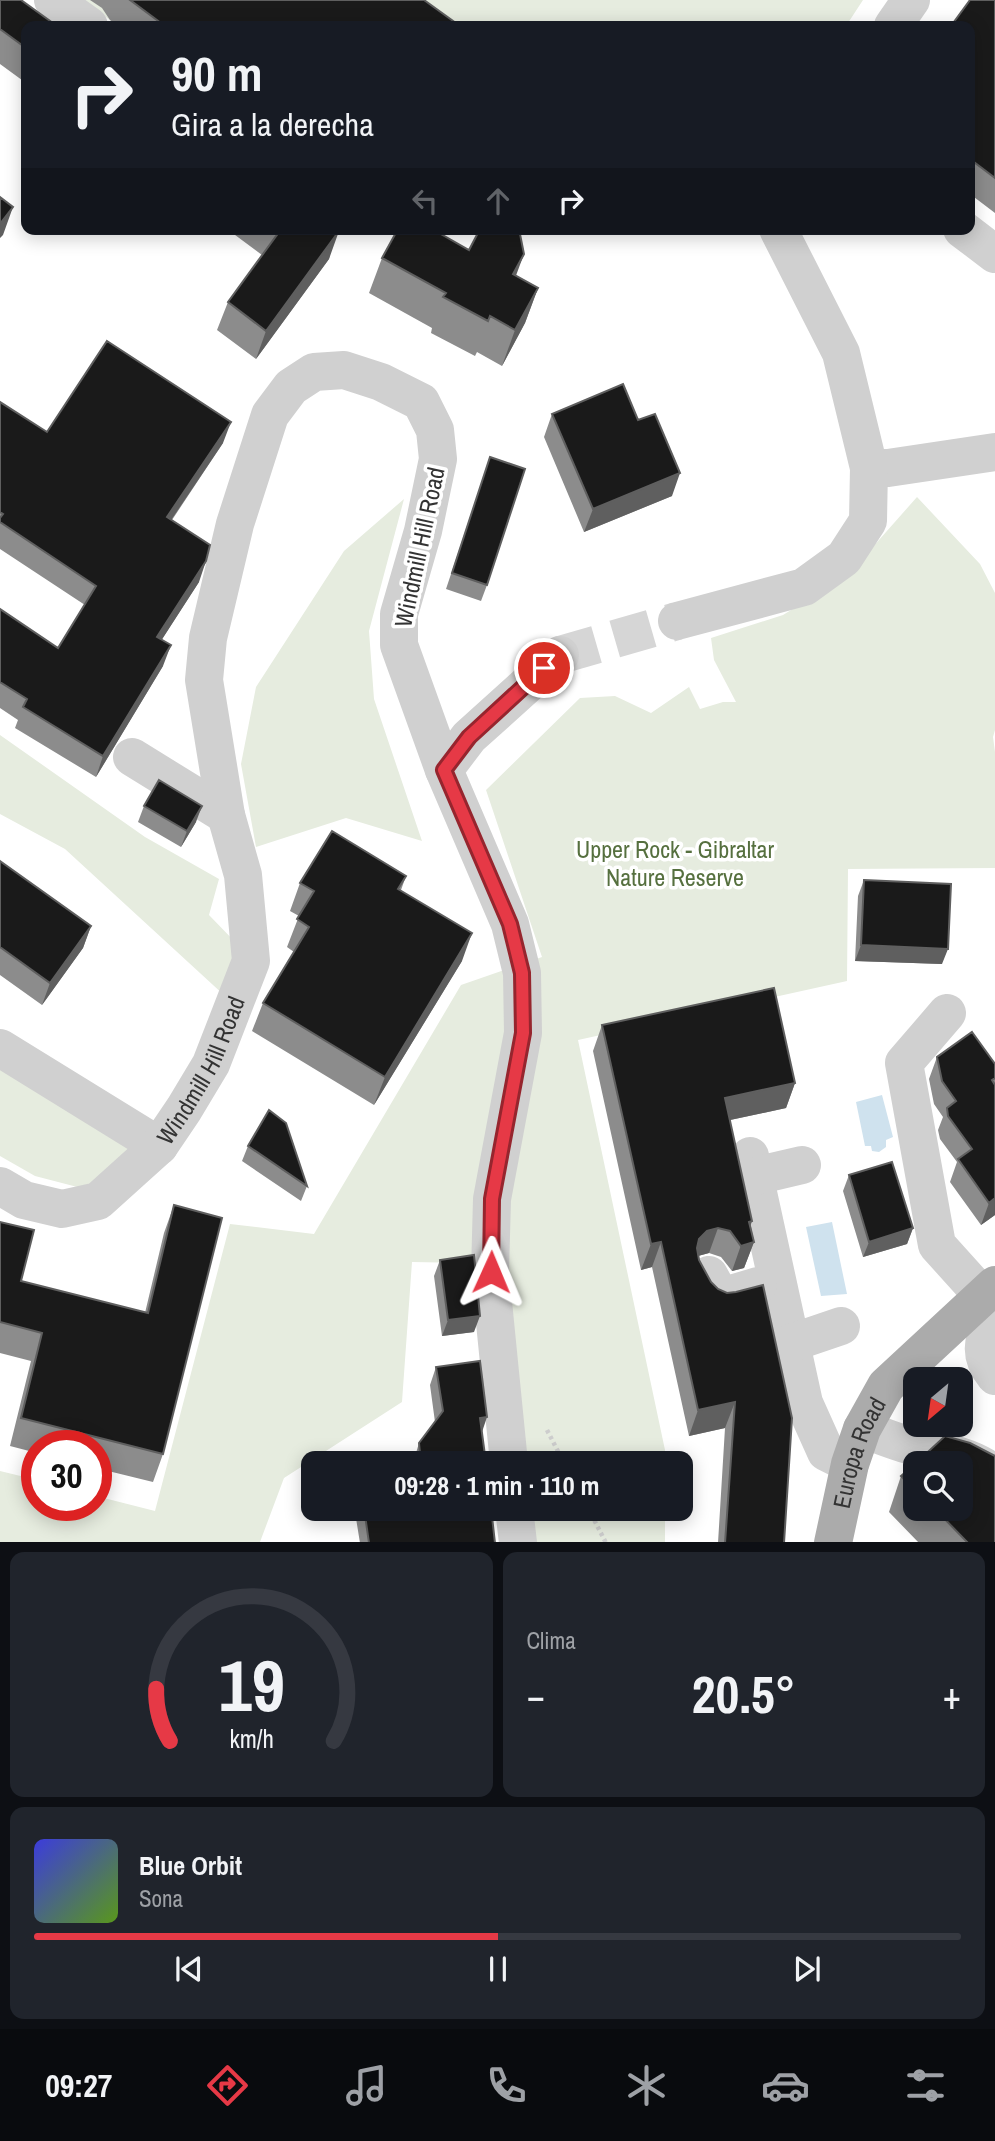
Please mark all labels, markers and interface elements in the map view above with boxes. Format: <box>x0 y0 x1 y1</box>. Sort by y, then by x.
text: 90 m <box>171 40 263 106</box>
icon: right <box>56 49 147 140</box>
text: Gira a la derecha <box>171 103 374 146</box>
icon: left <box>406 182 444 220</box>
icon: ahead <box>479 182 517 220</box>
icon: right <box>552 182 590 220</box>
street label: Windmill Hill Road <box>386 464 452 630</box>
pin <box>514 638 574 698</box>
icon: arrive <box>525 649 563 687</box>
park label: Upper Rock - Gibraltar Nature Reserve <box>576 833 774 893</box>
street label: Windmill Hill Road <box>149 991 252 1150</box>
position arrow <box>454 1235 528 1309</box>
north arrow <box>903 1367 973 1437</box>
map controls <box>903 1367 973 1521</box>
street label: Europa Road <box>825 1391 893 1511</box>
speed limit sign: 30 <box>21 1430 112 1521</box>
button: search <box>903 1451 973 1521</box>
text: 09:28 · 1 min · 110 m <box>394 1468 600 1503</box>
text: Clima <box>527 1625 576 1656</box>
text: 19 <box>218 1636 284 1734</box>
text: 20.5° <box>692 1659 796 1729</box>
text: − <box>527 1670 545 1721</box>
text: + <box>943 1670 961 1721</box>
text: km/h <box>229 1721 273 1755</box>
text: Blue Orbit <box>139 1848 242 1883</box>
text: Sona <box>139 1883 183 1914</box>
icon: previous <box>170 1950 208 1988</box>
icon: pause <box>479 1950 517 1988</box>
icon: next <box>788 1950 826 1988</box>
icon: directions <box>203 2061 252 2110</box>
icon: music <box>342 2061 391 2110</box>
icon: phone <box>482 2061 531 2110</box>
icon: climate <box>622 2061 671 2110</box>
icon: car <box>761 2061 810 2110</box>
icon: filters <box>901 2061 950 2110</box>
text: 09:27 <box>45 2064 112 2107</box>

